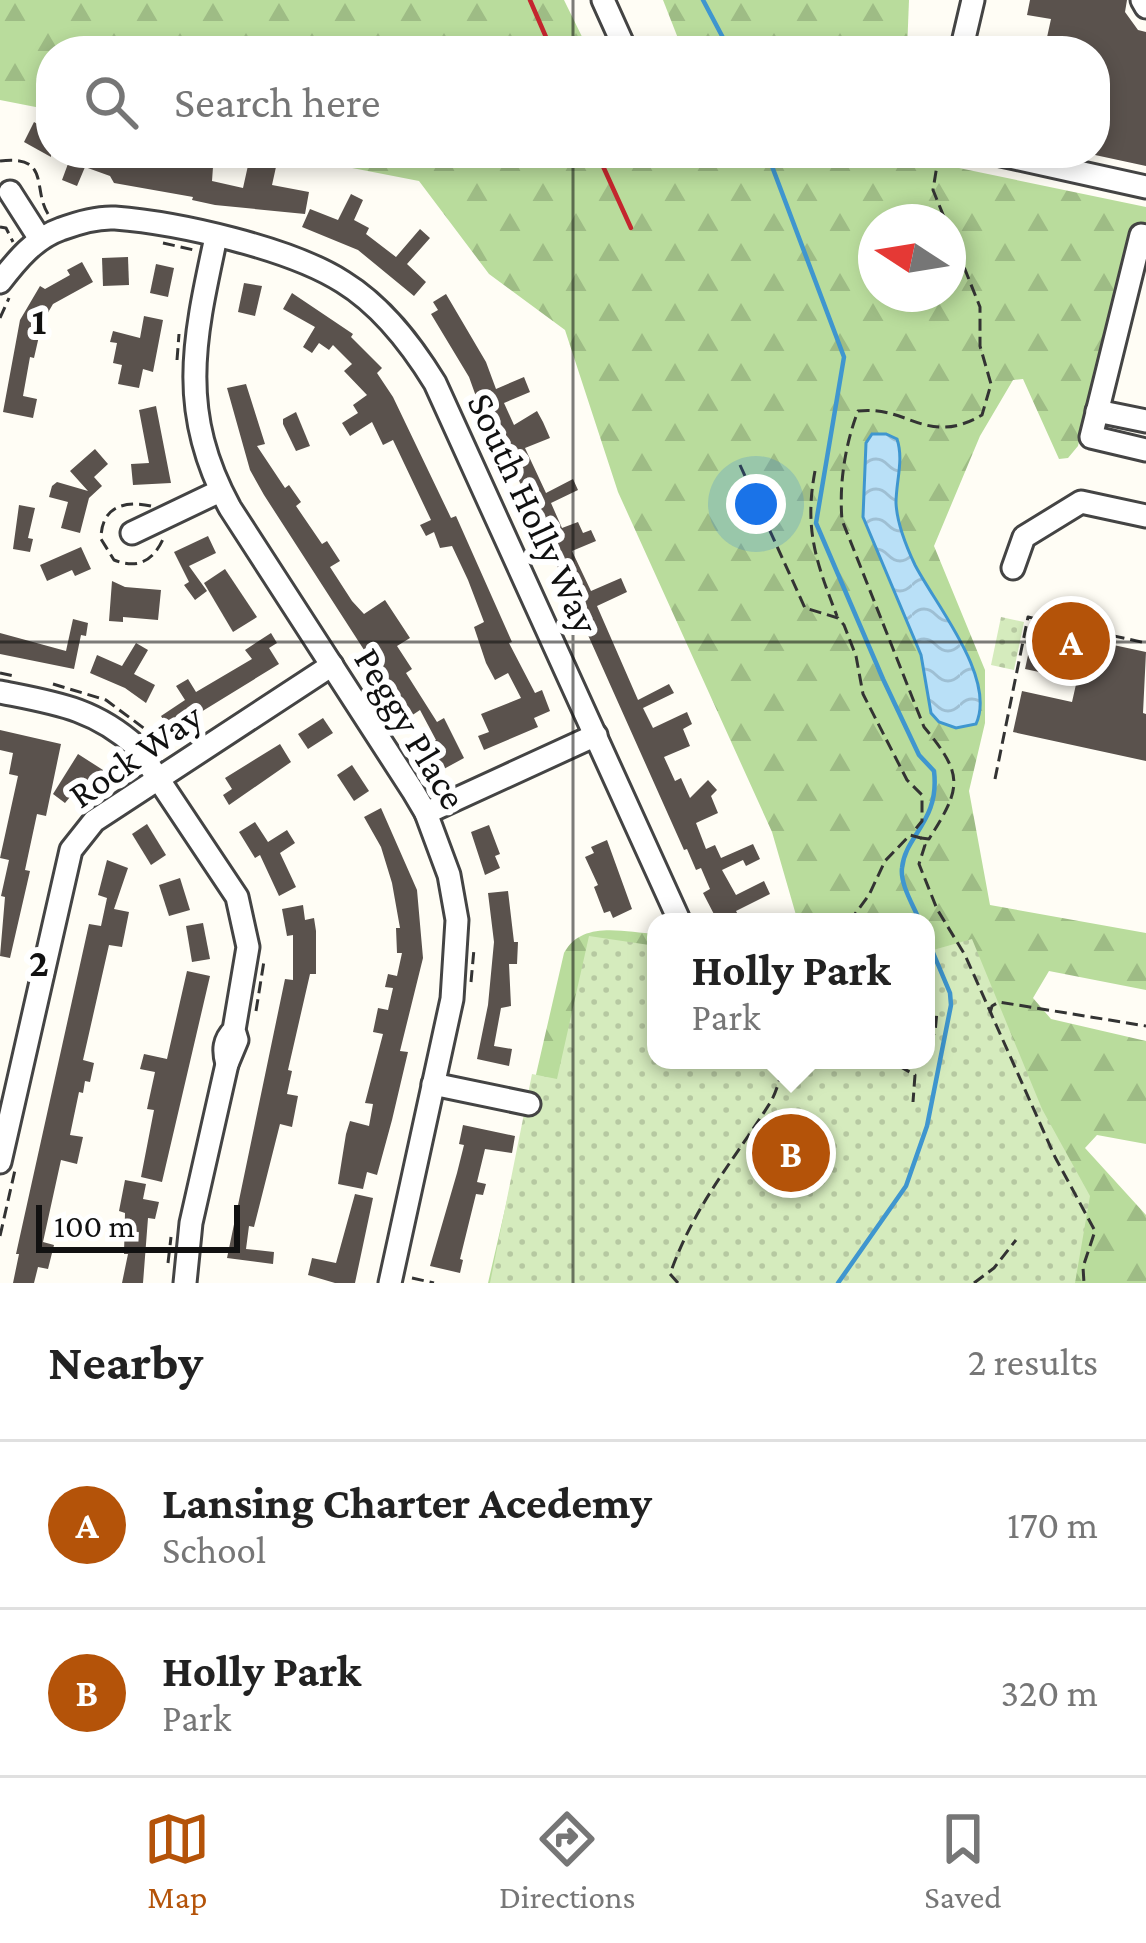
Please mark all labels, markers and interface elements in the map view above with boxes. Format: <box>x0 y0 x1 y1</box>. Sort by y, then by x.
search box <box>36 36 1110 168</box>
icon: search <box>78 69 144 135</box>
text: Search here <box>174 77 381 127</box>
north arrow <box>858 204 966 312</box>
text: 1 <box>32 299 46 342</box>
street label: South Holly Way <box>459 386 609 641</box>
your location <box>726 474 786 534</box>
pin: A <box>1032 596 1110 686</box>
street label: Peggy Place <box>345 640 476 817</box>
street label: Rock Way <box>60 693 211 817</box>
popup <box>647 913 935 1069</box>
text: 2 <box>29 941 49 984</box>
text: Holly Park <box>691 945 891 995</box>
text: Park <box>691 995 761 1038</box>
pin: B <box>752 1108 830 1198</box>
scale bar <box>36 1199 240 1252</box>
text: 100 m <box>54 1207 135 1244</box>
text: Nearby <box>48 1333 203 1390</box>
text: 2 results <box>968 1340 1098 1383</box>
text: Lansing Charter Acedemy <box>162 1478 652 1528</box>
text: A <box>75 1503 99 1546</box>
text: 170 m <box>1007 1503 1098 1546</box>
text: School <box>162 1528 266 1571</box>
text: Holly Park <box>162 1646 361 1696</box>
text: B <box>76 1671 98 1714</box>
text: 320 m <box>1000 1671 1098 1714</box>
text: Park <box>162 1696 231 1739</box>
tab: Map <box>144 1806 210 1915</box>
tab: Directions <box>499 1806 636 1915</box>
tab: Saved <box>924 1806 1002 1915</box>

